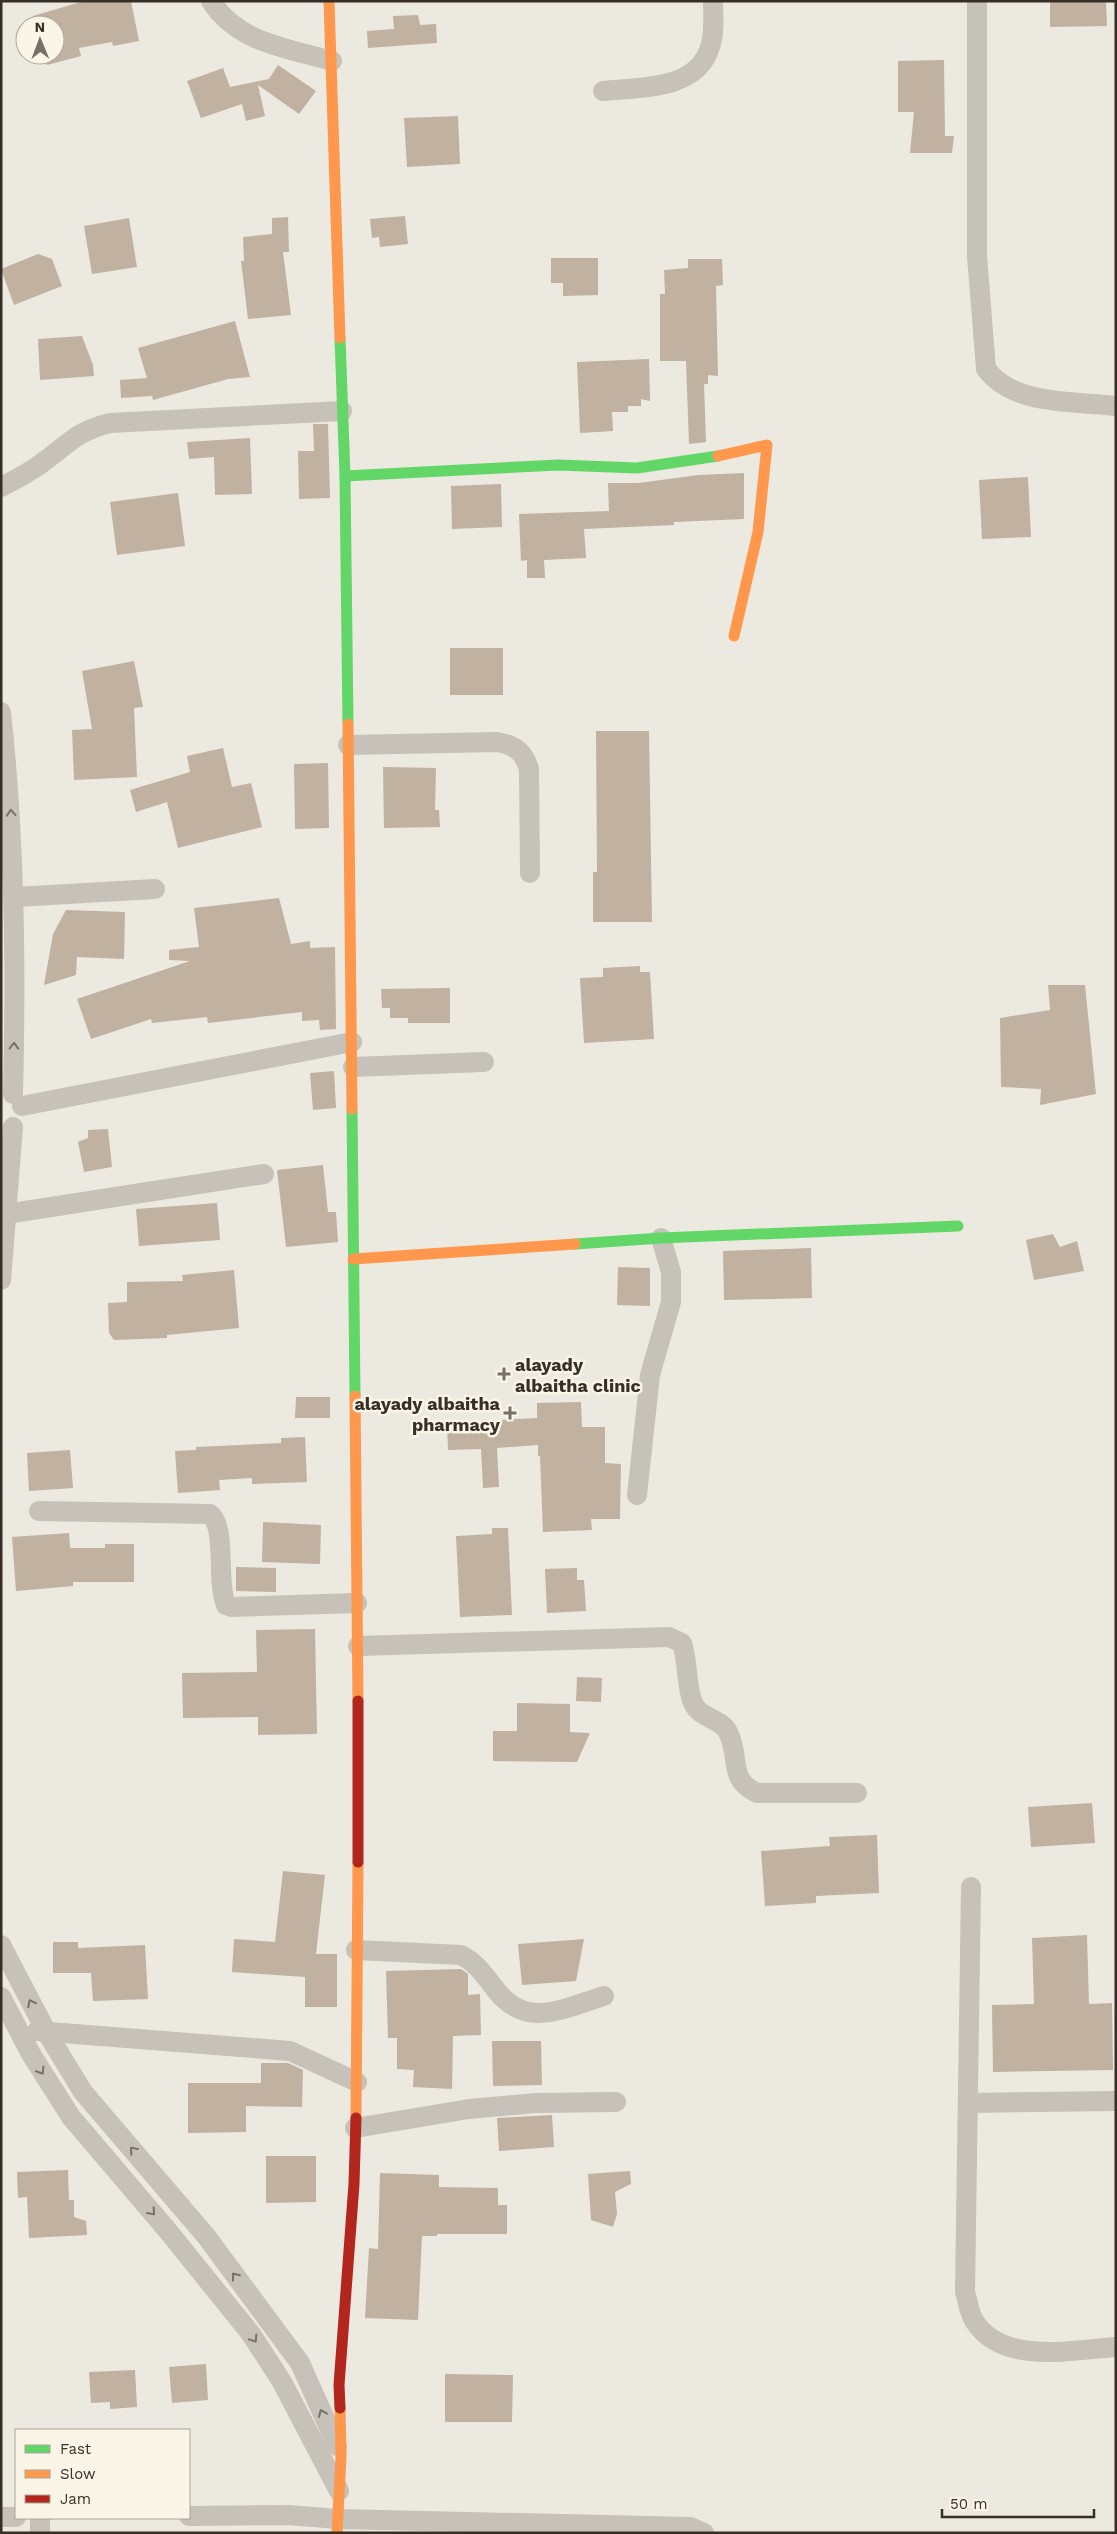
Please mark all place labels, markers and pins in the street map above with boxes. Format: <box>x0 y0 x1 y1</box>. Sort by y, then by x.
place label: alayady albaitha clinic <box>515 1354 641 1396</box>
marker: alayady albaitha clinic <box>497 1367 511 1381</box>
place label: alayady albaitha pharmacy <box>354 1393 501 1435</box>
marker: alayady albaitha pharmacy <box>504 1407 516 1419</box>

